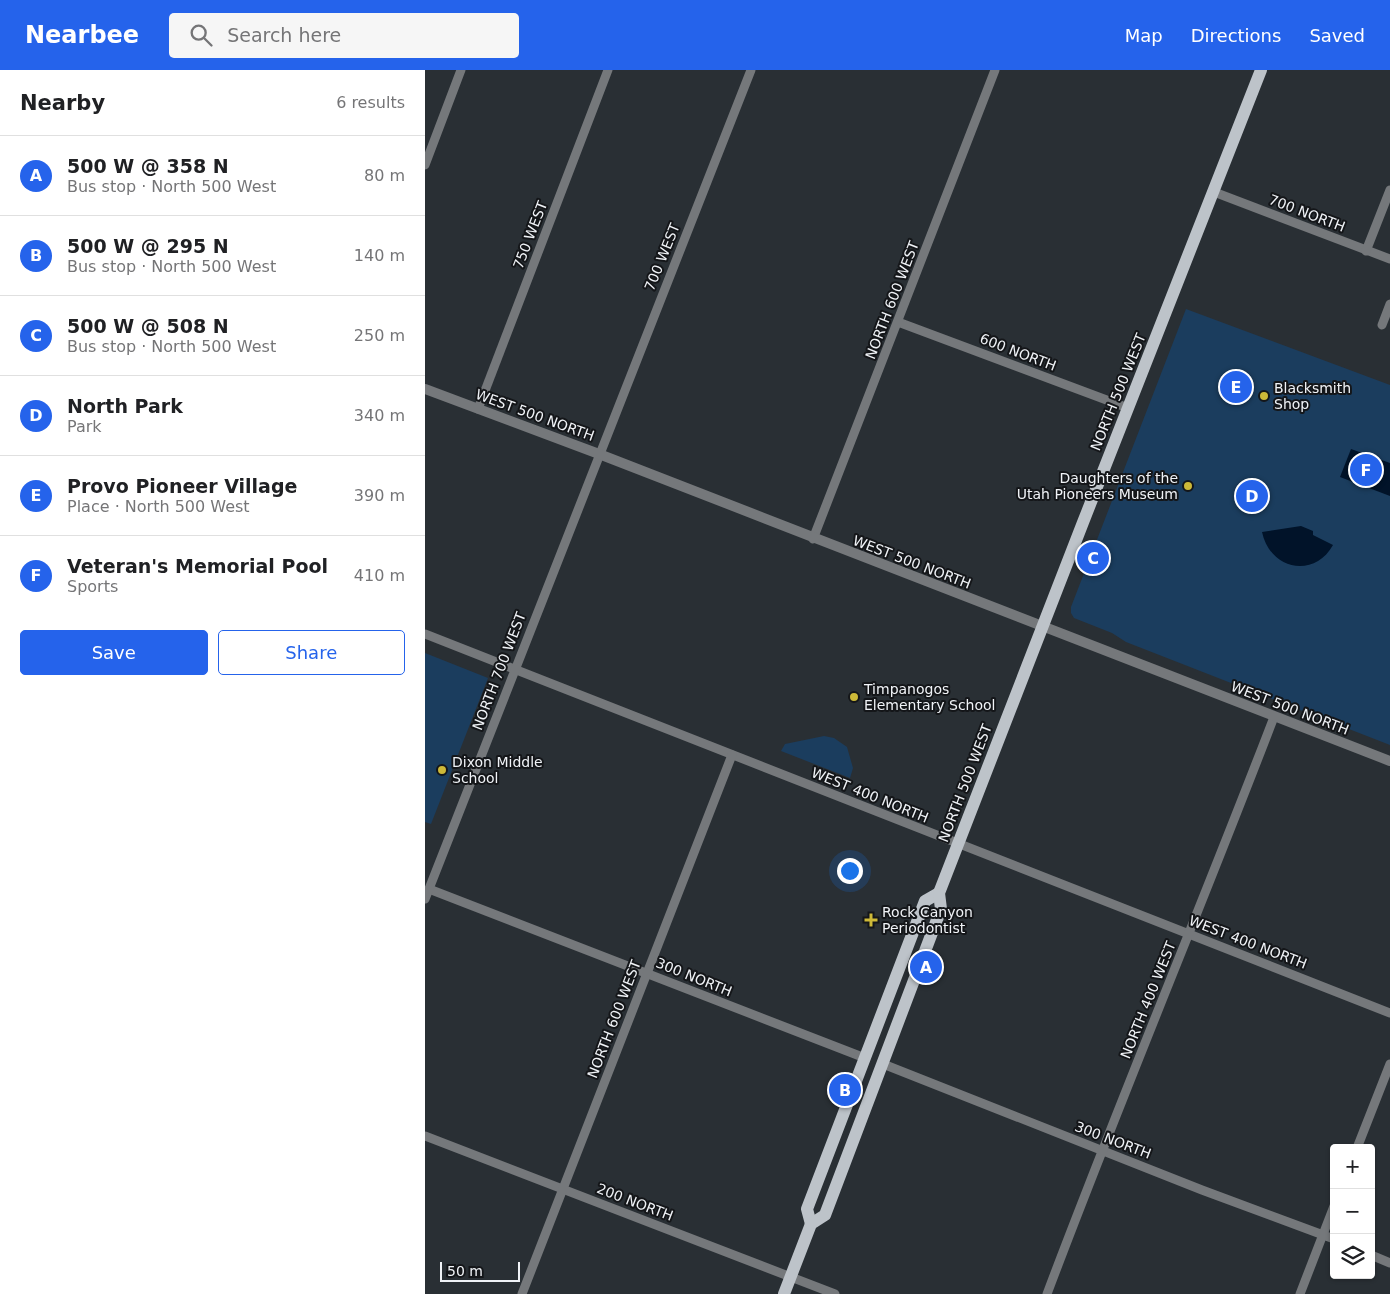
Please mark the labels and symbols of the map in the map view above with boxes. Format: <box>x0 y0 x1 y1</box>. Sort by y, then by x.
street label: 700 NORTH <box>1267 191 1347 235</box>
street label: 750 WEST <box>510 198 550 271</box>
street label: 700 WEST <box>641 221 683 293</box>
street label: NORTH 600 WEST <box>862 238 922 361</box>
street label: 600 NORTH <box>978 330 1058 374</box>
street label: NORTH 500 WEST <box>1087 331 1149 453</box>
pin: E <box>1220 368 1252 406</box>
place label: Blacksmith Shop <box>1274 380 1351 412</box>
street label: WEST 500 NORTH <box>474 386 596 444</box>
marker: Blacksmith Shop <box>1258 390 1270 402</box>
pin: F <box>1350 451 1382 489</box>
place label: Daughters of the Utah Pioneers Museum <box>1017 470 1178 502</box>
pin: D <box>1236 477 1268 515</box>
marker: Daughters of the Utah Pioneers Museum <box>1182 480 1194 492</box>
street label: WEST 500 NORTH <box>851 532 973 592</box>
pin: C <box>1077 539 1109 577</box>
street label: NORTH 700 WEST <box>469 609 529 732</box>
street label: WEST 500 NORTH <box>1229 678 1351 738</box>
place label: Timpanogos Elementary School <box>863 681 996 713</box>
marker: Timpanogos Elementary School <box>848 691 860 703</box>
street label: NORTH 500 WEST <box>935 721 995 844</box>
place label: Dixon Middle School <box>452 754 543 786</box>
marker: Dixon Middle School <box>436 764 448 776</box>
street label: WEST 400 NORTH <box>809 764 931 826</box>
your location <box>837 858 863 884</box>
place label: Rock Canyon Periodontist <box>882 904 973 936</box>
street label: WEST 400 NORTH <box>1187 912 1309 972</box>
marker: Rock Canyon Periodontist <box>864 913 878 927</box>
street label: NORTH 400 WEST <box>1117 939 1179 1061</box>
pin: A <box>910 948 942 986</box>
street label: 300 NORTH <box>654 955 734 999</box>
street label: NORTH 600 WEST <box>584 957 644 1080</box>
pin: B <box>829 1071 861 1109</box>
street label: 300 NORTH <box>1073 1118 1153 1162</box>
street label: 200 NORTH <box>595 1180 675 1224</box>
scale bar <box>440 1259 520 1282</box>

